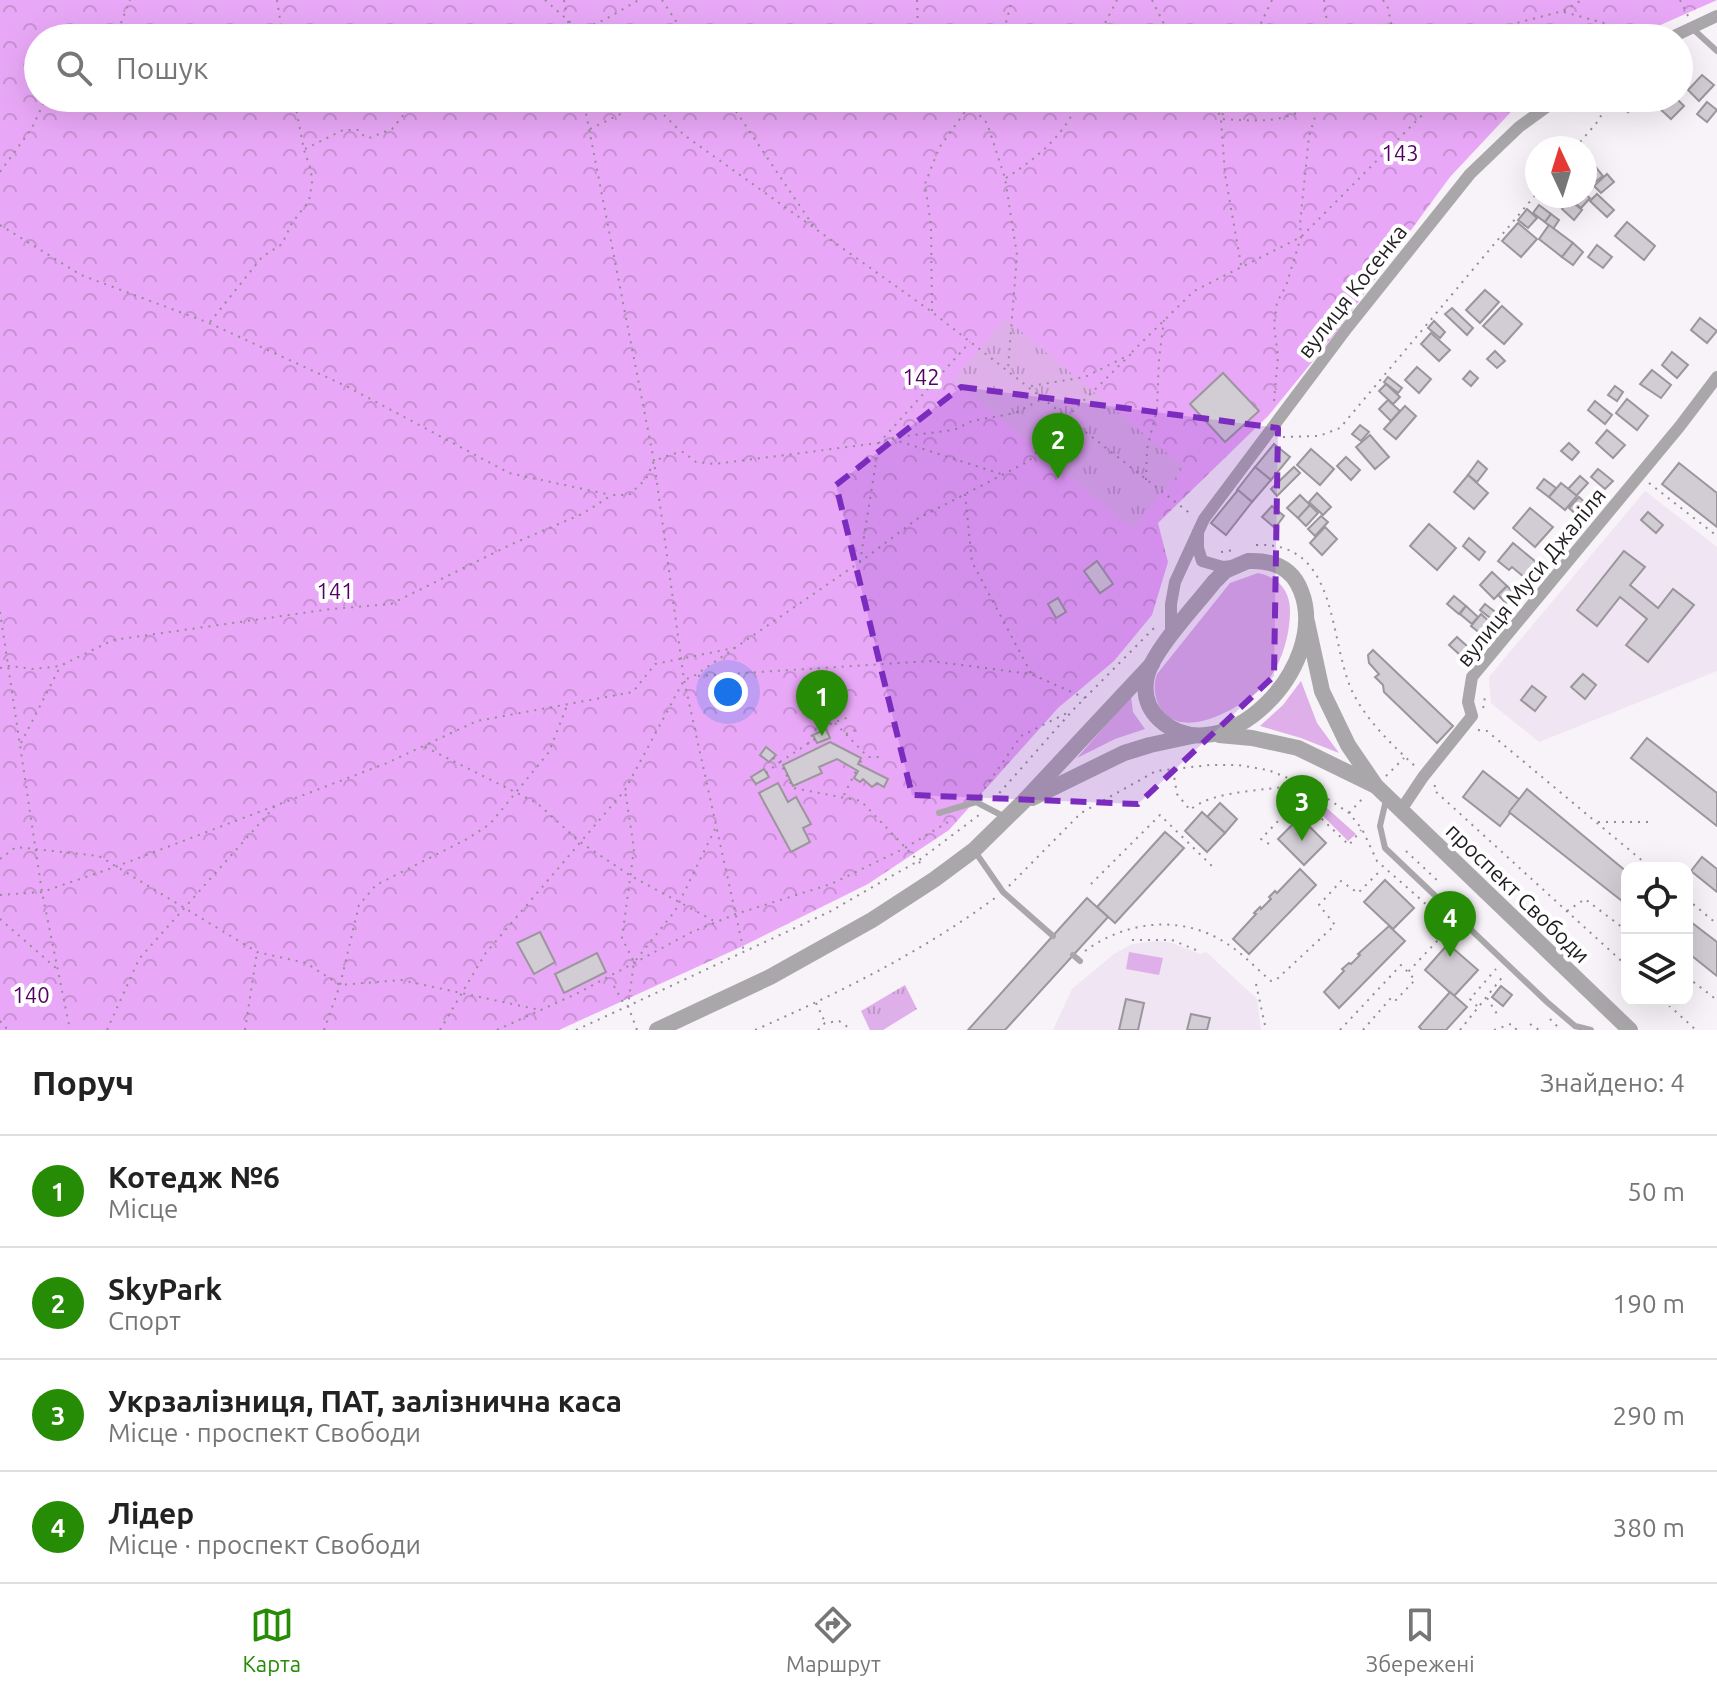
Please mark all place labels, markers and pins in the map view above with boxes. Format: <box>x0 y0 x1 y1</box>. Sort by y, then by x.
pin: 2 <box>1032 413 1084 479</box>
pin: 1 <box>796 670 848 736</box>
pin: 3 <box>1276 775 1328 841</box>
pin: 4 <box>1424 891 1476 957</box>

